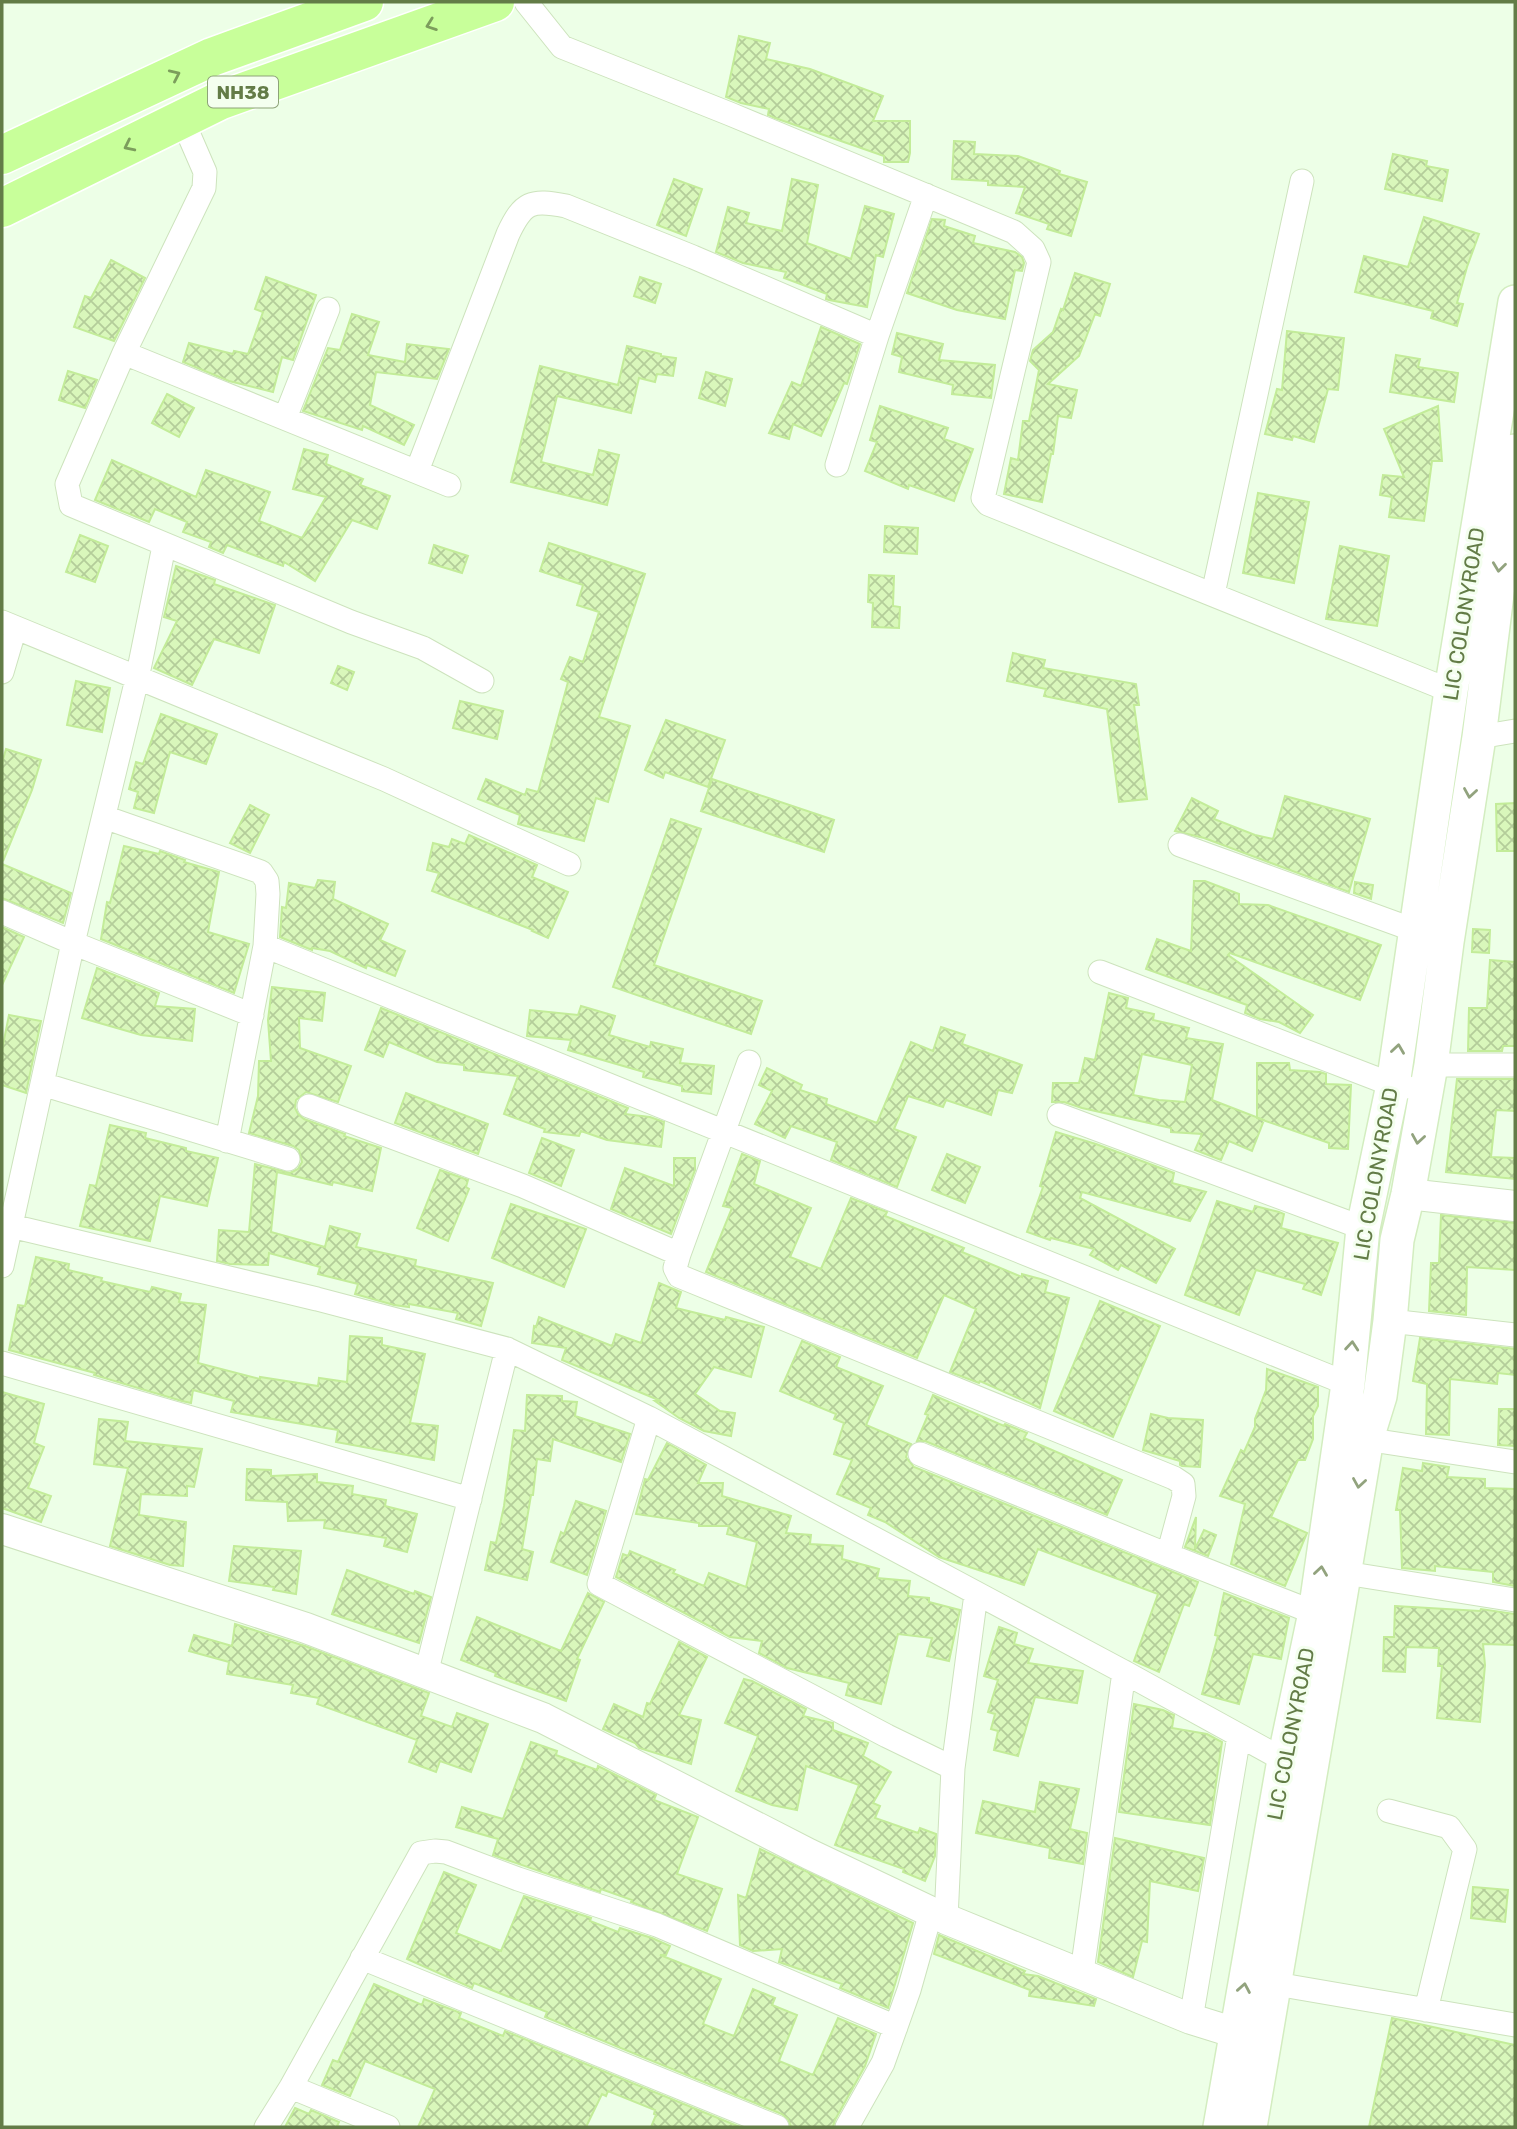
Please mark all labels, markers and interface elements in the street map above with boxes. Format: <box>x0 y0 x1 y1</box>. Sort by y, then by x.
one-way arrow <box>425 17 437 31</box>
one-way arrow <box>168 69 180 83</box>
road number: NH38 <box>208 76 278 108</box>
one-way arrow <box>124 137 136 151</box>
street label: LIC COLONYROAD <box>1437 525 1490 702</box>
one-way arrow <box>1492 561 1507 573</box>
one-way arrow <box>1463 787 1478 799</box>
one-way arrow <box>1390 1043 1405 1055</box>
street label: LIC COLONYROAD <box>1348 1086 1403 1262</box>
one-way arrow <box>1411 1133 1426 1145</box>
one-way arrow <box>1344 1340 1359 1351</box>
one-way arrow <box>1352 1477 1367 1489</box>
one-way arrow <box>1314 1565 1329 1577</box>
street label: LIC COLONYROAD <box>1262 1646 1319 1822</box>
one-way arrow <box>1236 1982 1251 1993</box>

